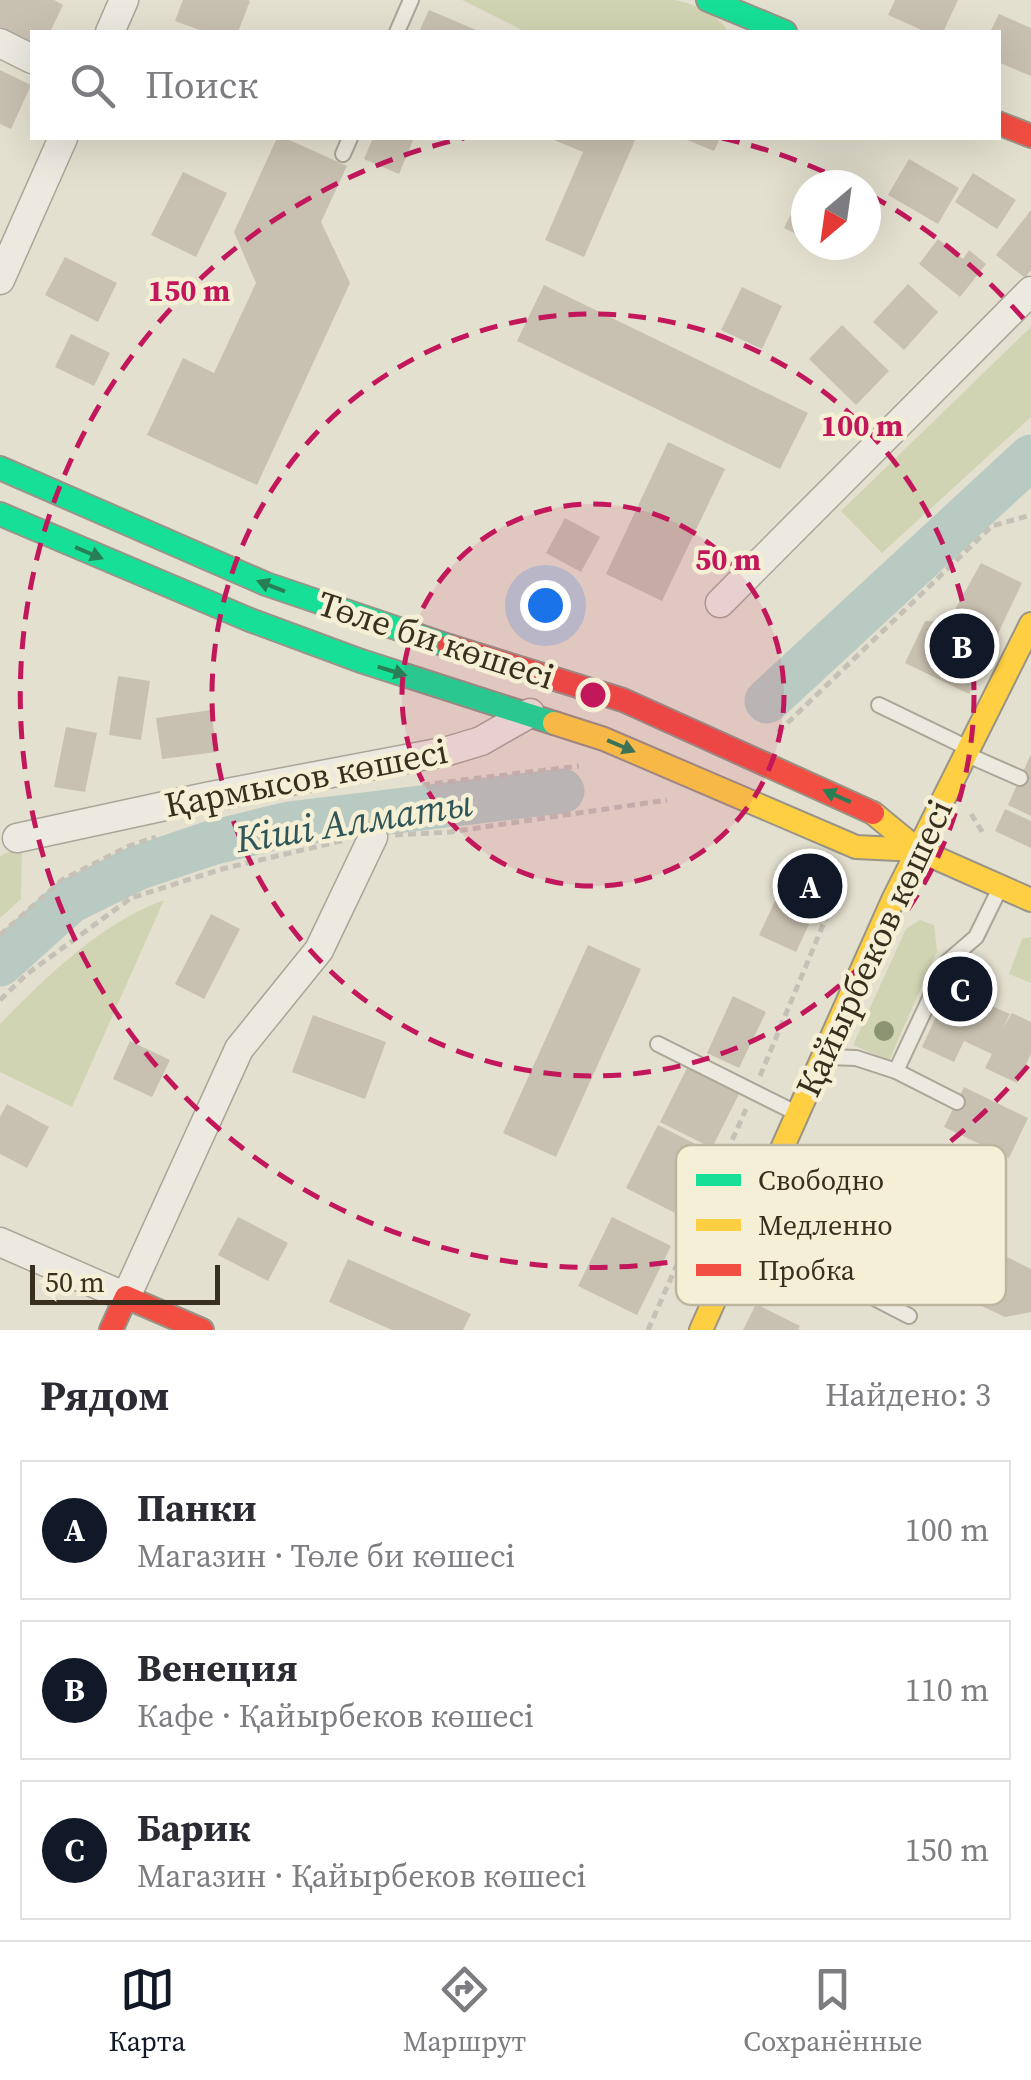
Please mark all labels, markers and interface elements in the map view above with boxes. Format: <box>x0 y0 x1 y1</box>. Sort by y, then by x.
search box <box>30 30 1001 140</box>
icon: search <box>65 58 120 113</box>
text: Поиск <box>145 59 258 111</box>
north arrow <box>791 170 881 260</box>
text: 150 m <box>148 270 230 311</box>
text: 100 m <box>821 405 903 446</box>
text: 50 m <box>695 539 761 580</box>
one-way arrow <box>74 545 104 561</box>
one-way arrow <box>256 578 286 593</box>
street label: Төле би көшесі <box>312 579 560 701</box>
your location <box>520 580 571 631</box>
pin: B <box>930 608 994 684</box>
one-way arrow <box>377 664 408 679</box>
centre of rings <box>575 677 611 713</box>
street label: Қармысов көшесі <box>160 727 452 829</box>
one-way arrow <box>606 739 636 755</box>
water label: Кіші Алматы <box>231 777 476 866</box>
one-way arrow <box>822 788 852 804</box>
street label: Қайырбеков көшесі <box>784 792 964 1104</box>
pin: A <box>778 848 842 924</box>
pin: C <box>928 952 992 1026</box>
legend <box>676 1145 1006 1305</box>
text: Свободно <box>758 1161 884 1199</box>
text: Медленно <box>758 1206 893 1244</box>
text: Пробка <box>758 1251 856 1289</box>
scale bar <box>30 1260 220 1304</box>
text: 50 m <box>45 1263 105 1301</box>
text: Рядом <box>40 1366 169 1424</box>
text: Найдено: 3 <box>825 1373 991 1417</box>
text: Панки <box>137 1482 257 1534</box>
text: A <box>64 1508 85 1552</box>
text: 100 m <box>905 1508 989 1552</box>
text: Магазин · Төле би көшесі <box>137 1534 515 1578</box>
text: Венеция <box>137 1642 298 1694</box>
text: B <box>64 1668 85 1712</box>
text: 110 m <box>905 1668 989 1712</box>
text: Кафе · Қайырбеков көшесі <box>137 1694 534 1738</box>
text: Барик <box>137 1802 251 1854</box>
text: C <box>65 1828 84 1872</box>
text: 150 m <box>905 1828 989 1872</box>
text: Магазин · Қайырбеков көшесі <box>137 1854 586 1898</box>
tab: Карта <box>108 1962 186 2060</box>
tab: Маршрут <box>403 1962 526 2060</box>
tab: Сохранённые <box>743 1962 923 2060</box>

